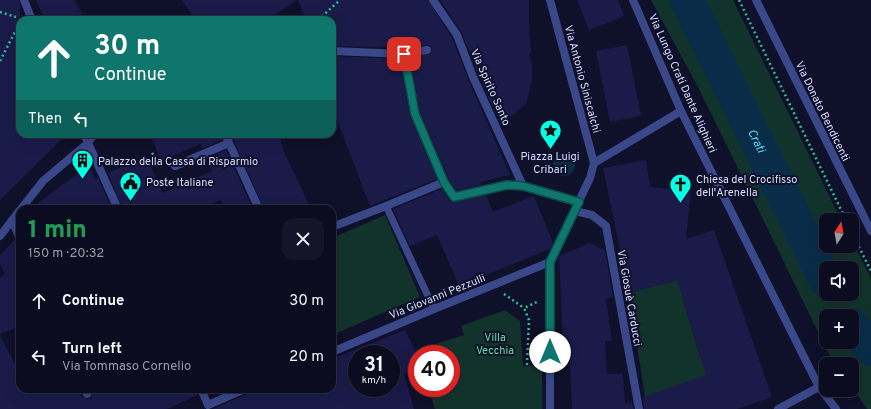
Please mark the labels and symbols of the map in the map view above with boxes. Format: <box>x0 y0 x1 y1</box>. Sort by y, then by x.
street label: Via Lungo Crati Dante Alighieri <box>645 12 719 155</box>
street label: Via Antonio Siniscalchi <box>561 24 603 135</box>
pin <box>387 37 421 71</box>
street label: Via Spirito Santo <box>467 47 513 128</box>
street label: Via Donato Bendicenti <box>792 59 852 164</box>
place icon: Piazza Luigi Cribari <box>537 117 563 150</box>
water label: Crati <box>743 127 769 157</box>
building icon: Palazzo della Cassa di Risparmio <box>69 148 95 181</box>
place label: Piazza Luigi Cribari <box>520 150 580 177</box>
place label: Palazzo della Cassa di Risparmio <box>98 155 258 169</box>
public building icon: Poste Italiane <box>118 169 144 202</box>
church icon: Chiesa del Crocifisso dell'Arenella <box>668 172 694 205</box>
place label: Chiesa del Crocifisso dell'Arenella <box>696 173 797 200</box>
place label: Poste Italiane <box>146 176 214 190</box>
north arrow <box>819 213 859 253</box>
street label: Via Giosuè Carducci <box>614 249 644 348</box>
street label: Via Giovanni Pezzulli <box>387 271 488 323</box>
park label: Villa Vecchia <box>476 331 514 358</box>
position arrow <box>529 331 571 373</box>
speed limit sign: 40 <box>408 345 460 397</box>

